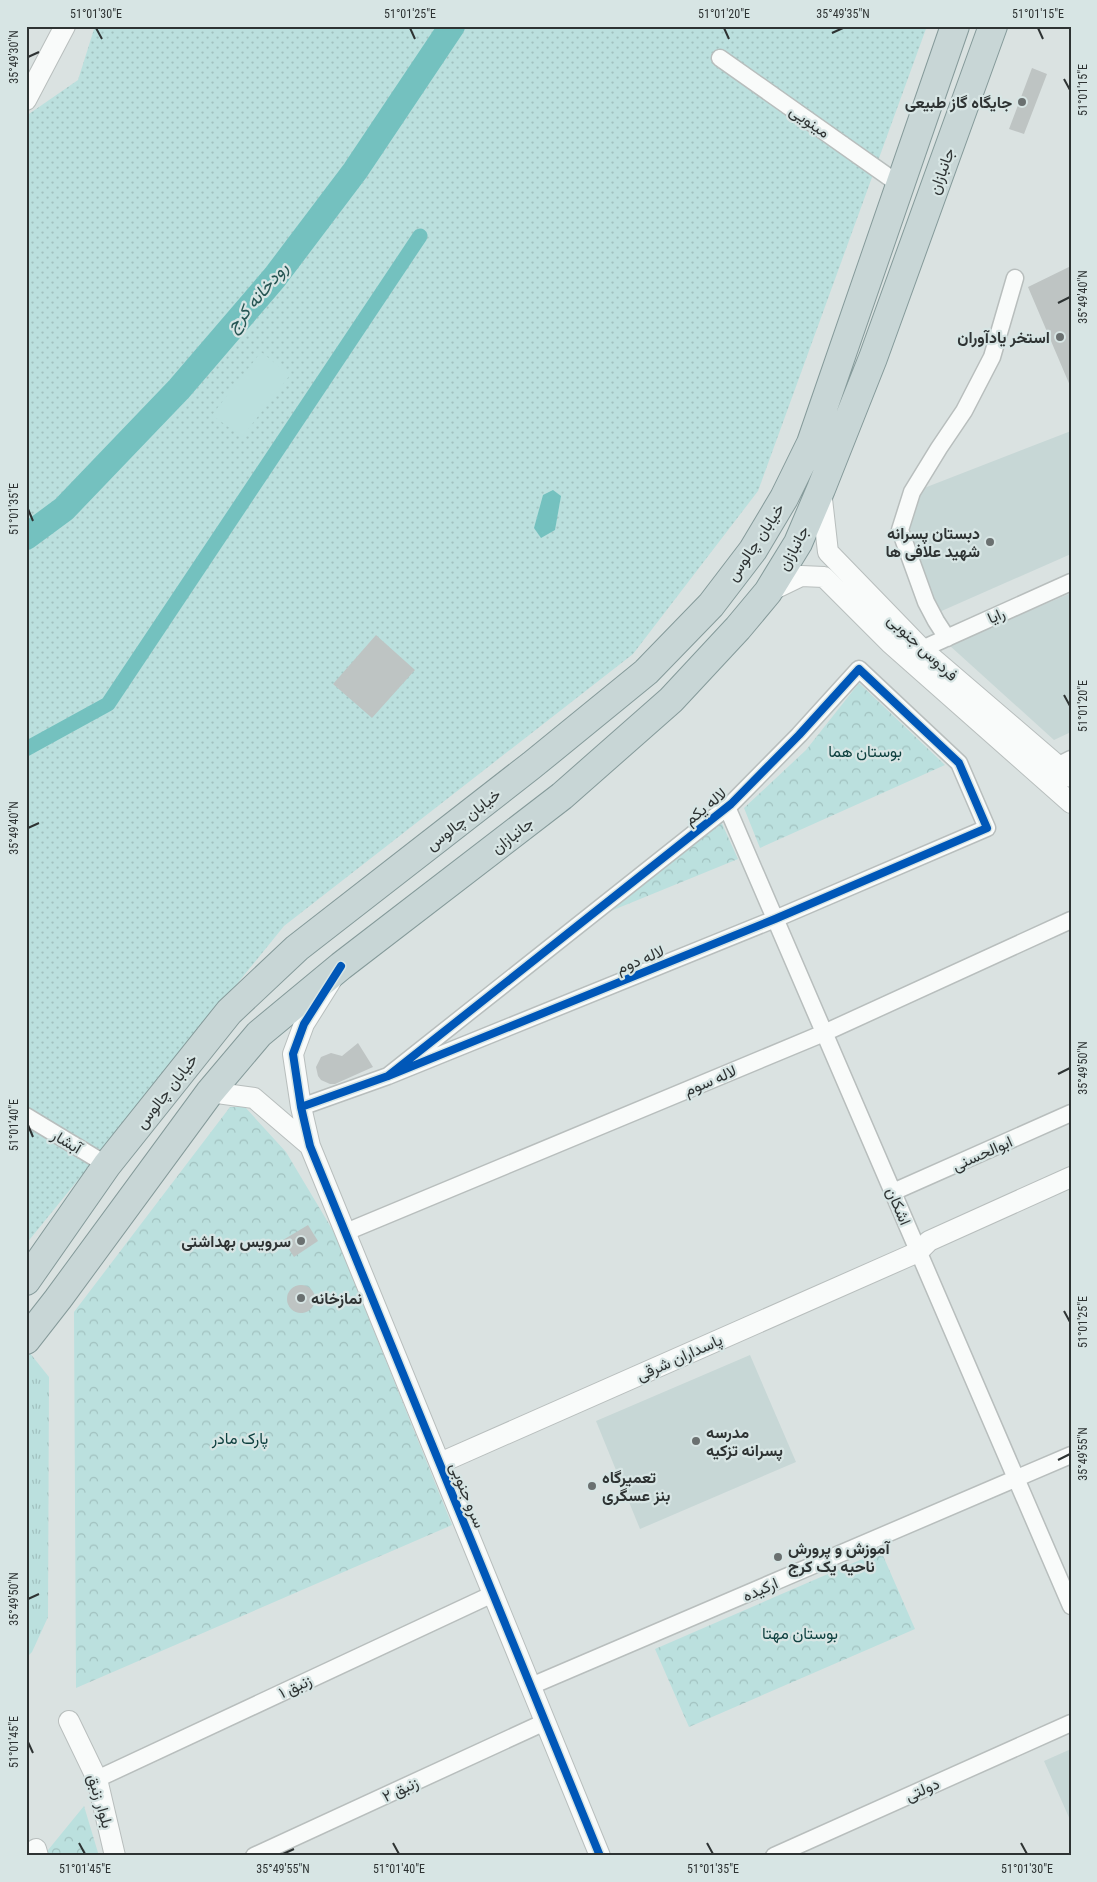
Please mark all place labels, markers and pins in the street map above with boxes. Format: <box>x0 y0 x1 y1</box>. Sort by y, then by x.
place label: جایگاه گاز طبیعی <box>905 93 1012 113</box>
marker: جایگاه گاز طبیعی <box>1016 96 1028 108</box>
place label: استخر یادآوران <box>957 328 1050 348</box>
marker: استخر یادآوران <box>1054 331 1066 343</box>
place label: دبستان پسرانه شهید علافی ها <box>885 524 980 562</box>
marker: دبستان پسرانه شهید علافی ها <box>984 536 996 548</box>
place label: سرویس بهداشتی <box>181 1232 291 1252</box>
marker: سرویس بهداشتی <box>295 1235 307 1247</box>
place label: نمازخانه <box>311 1289 363 1309</box>
marker: نمازخانه <box>295 1292 307 1304</box>
place label: مدرسه پسرانه تزکیه <box>706 1423 783 1462</box>
marker: مدرسه پسرانه تزکیه <box>690 1435 702 1447</box>
place label: تعمیرگاه بنز عسگری <box>602 1468 671 1506</box>
marker: تعمیرگاه بنز عسگری <box>586 1480 598 1492</box>
place label: آموزش و پرورش ناحیه یک کرج <box>788 1539 891 1577</box>
marker: آموزش و پرورش ناحیه یک کرج <box>772 1551 784 1563</box>

